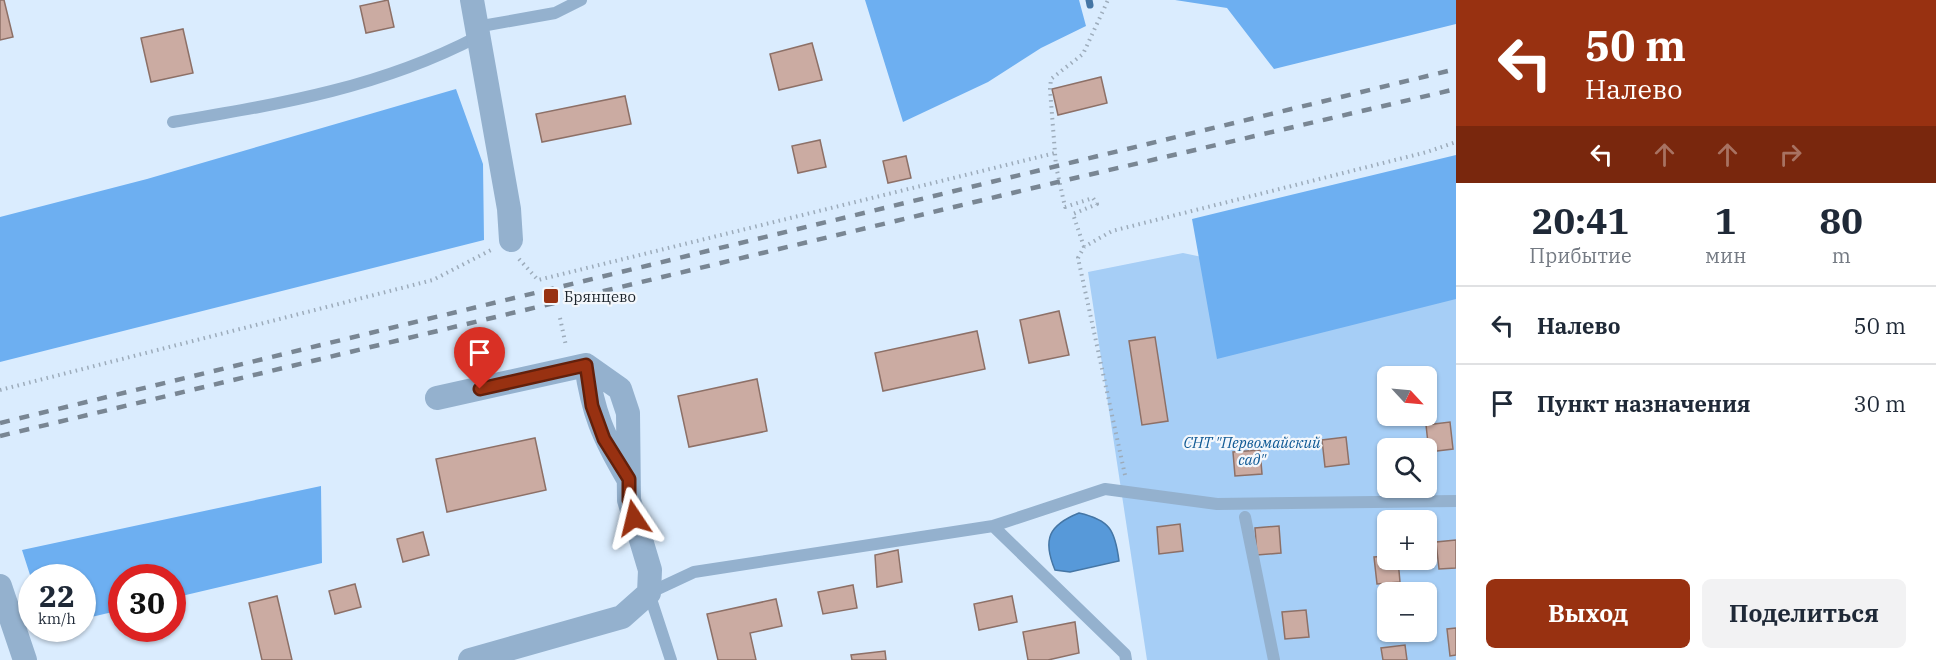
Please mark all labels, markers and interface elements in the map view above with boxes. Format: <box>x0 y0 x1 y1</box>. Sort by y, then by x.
text: 50 m <box>1585 18 1686 73</box>
icon: left <box>1486 24 1564 102</box>
text: Налево <box>1585 71 1682 106</box>
icon: left <box>1585 138 1618 171</box>
icon: ahead <box>1648 138 1681 171</box>
icon: ahead <box>1711 138 1744 171</box>
icon: right <box>1774 138 1807 171</box>
text: 20:41 <box>1532 197 1629 244</box>
text: 1 <box>1715 197 1736 244</box>
text: 80 <box>1820 197 1863 244</box>
text: Прибытие <box>1529 242 1632 269</box>
text: мин <box>1705 242 1746 269</box>
text: m <box>1832 242 1851 269</box>
marker: Брянцево <box>542 287 560 305</box>
place label: Брянцево <box>564 287 636 306</box>
icon: left <box>1486 309 1519 342</box>
text: Налево <box>1537 311 1621 340</box>
text: 50 m <box>1854 311 1906 340</box>
pin <box>454 327 505 389</box>
icon: arrive <box>463 336 496 369</box>
north arrow <box>1377 366 1437 426</box>
map controls <box>1377 366 1437 642</box>
icon: arrive <box>1486 387 1519 420</box>
text: Пункт назначения <box>1537 389 1751 418</box>
text: 30 m <box>1854 389 1906 418</box>
park label: СНТ "Первомайский сад" <box>1183 433 1321 469</box>
button: search <box>1377 438 1437 498</box>
position arrow <box>602 486 666 550</box>
button: + <box>1377 510 1437 570</box>
speed limit sign: 30 <box>108 564 186 642</box>
text: 22 <box>39 576 75 615</box>
button: Выход <box>1486 579 1690 648</box>
button: Поделиться <box>1702 579 1906 648</box>
button: − <box>1377 582 1437 642</box>
text: km/h <box>38 609 76 628</box>

